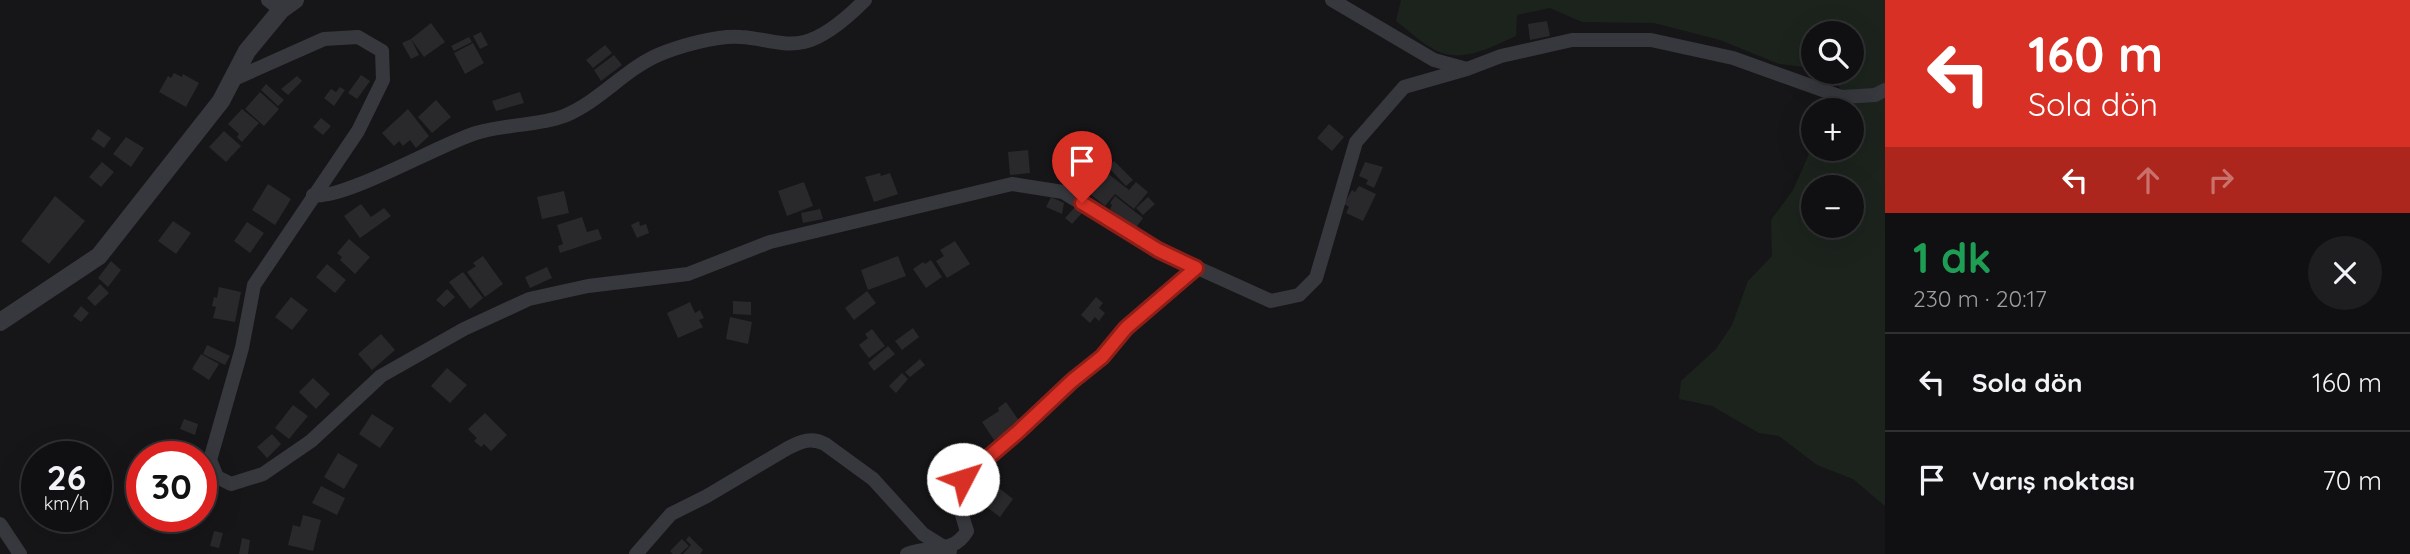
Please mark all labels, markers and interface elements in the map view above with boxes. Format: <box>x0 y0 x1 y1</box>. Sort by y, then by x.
map controls <box>1801 21 1864 238</box>
button: search <box>1801 21 1864 84</box>
text: 160 m <box>2028 23 2163 84</box>
icon: left <box>1913 28 2004 119</box>
text: Sola dön <box>2028 84 2158 124</box>
button: + <box>1801 98 1864 161</box>
pin <box>1052 131 1112 203</box>
icon: arrive <box>1063 142 1101 180</box>
icon: left <box>2056 161 2094 199</box>
icon: ahead <box>2129 161 2167 199</box>
icon: right <box>2202 161 2240 199</box>
button: − <box>1801 175 1864 238</box>
text: 1 dk <box>1913 231 1991 284</box>
button: close <box>2308 236 2382 310</box>
text: 230 m · 20:17 <box>1913 284 2047 313</box>
icon: left <box>1913 363 1951 401</box>
text: Sola dön <box>1972 366 2082 399</box>
text: 160 m <box>2312 366 2382 399</box>
speed limit sign: 30 <box>126 441 217 532</box>
position arrow <box>926 442 1000 516</box>
text: 26 <box>47 455 86 499</box>
icon: arrive <box>1913 461 1951 499</box>
text: Varış noktası <box>1972 464 2135 497</box>
text: 70 m <box>2322 464 2382 497</box>
text: km/h <box>44 492 89 515</box>

